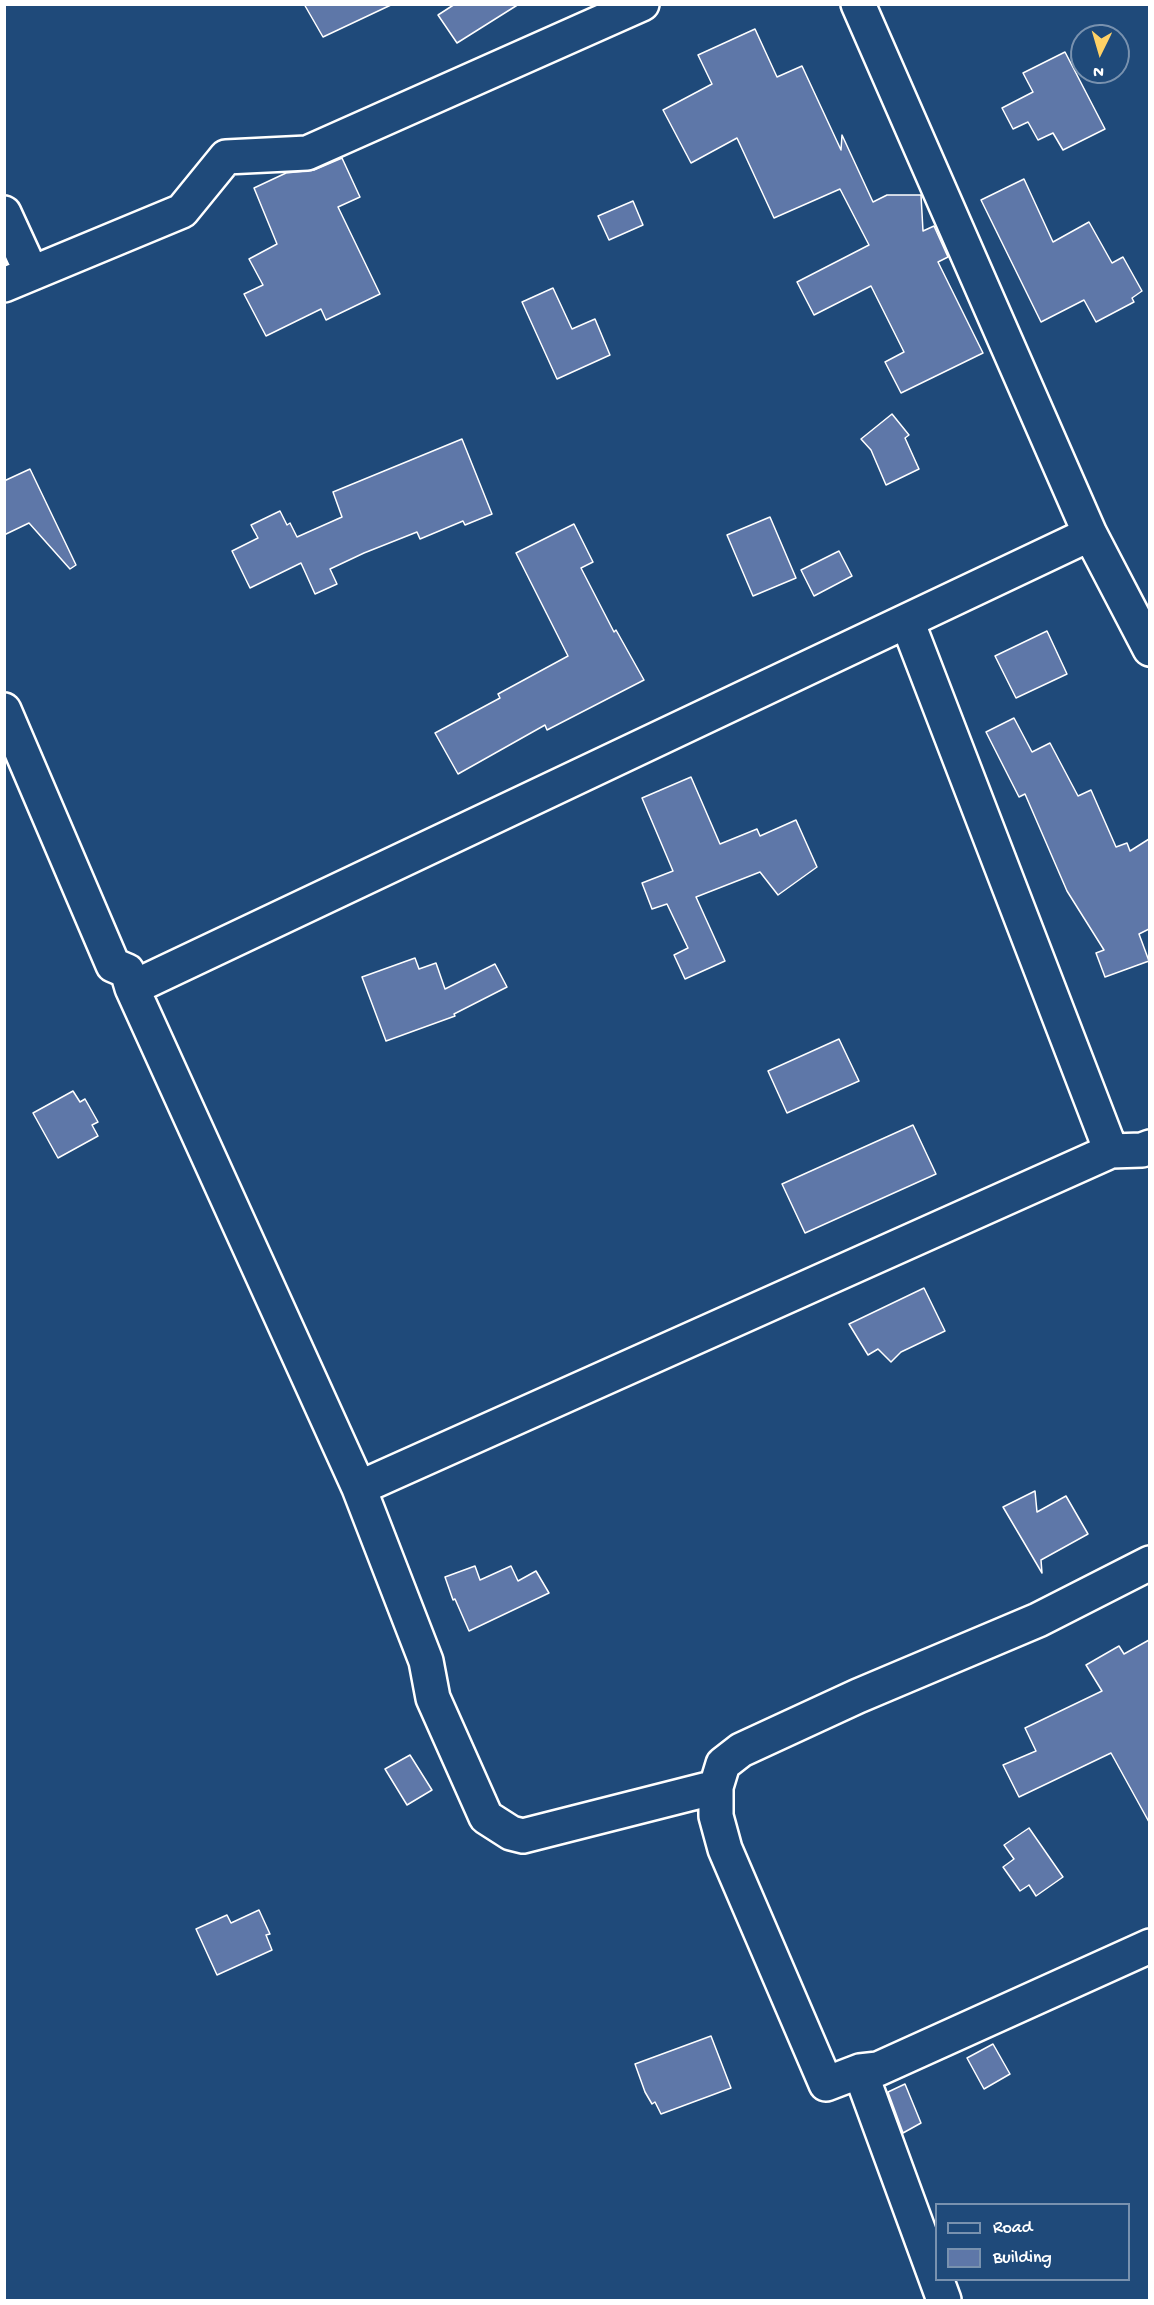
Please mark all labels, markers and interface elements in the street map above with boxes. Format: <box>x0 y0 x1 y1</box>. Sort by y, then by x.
north arrow <box>1070 24 1130 84</box>
text: N <box>1093 61 1105 80</box>
legend <box>935 2203 1130 2281</box>
text: Road <box>993 2218 1032 2239</box>
text: Building <box>993 2248 1052 2269</box>

